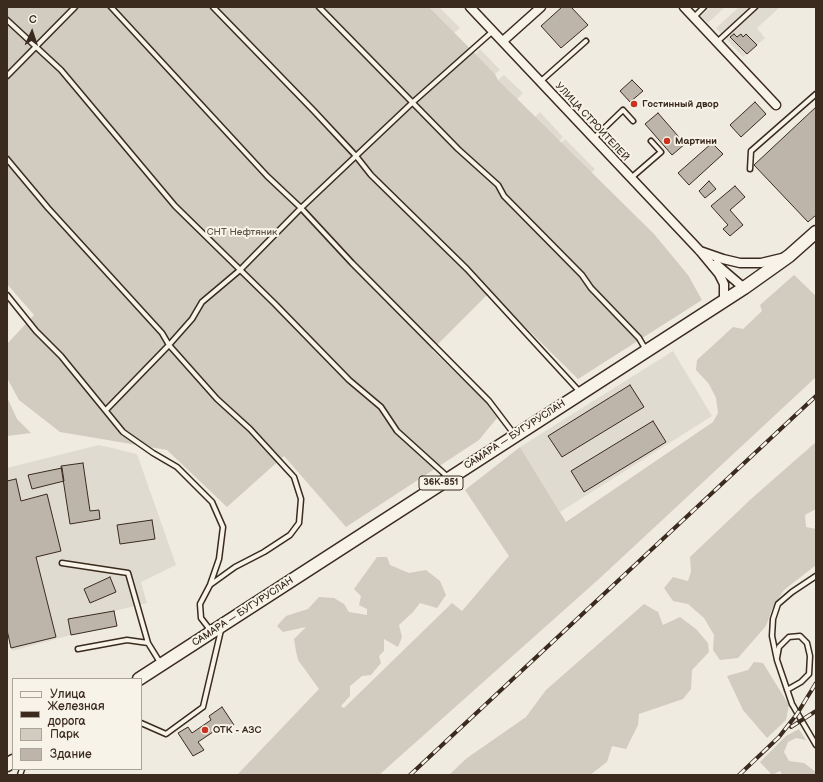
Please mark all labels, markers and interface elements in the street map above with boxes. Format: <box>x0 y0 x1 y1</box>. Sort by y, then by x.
north arrow <box>12 12 52 52</box>
text: С <box>28 13 37 26</box>
street label: УЛИЦА СТРОИТЕЛЕЙ <box>553 80 631 164</box>
place label: Гостинный двор <box>642 98 719 110</box>
marker: Гостинный двор <box>629 99 639 109</box>
place label: Мартини <box>675 135 717 147</box>
marker: Мартини <box>662 136 672 146</box>
park label: СНТ Нефтяник <box>207 226 277 238</box>
street label: САМАРА — БУГУРУСЛАН <box>462 398 568 472</box>
road number: 36К-851 <box>419 476 463 490</box>
street label: САМАРА — БУГУРУСЛАН <box>190 575 296 649</box>
legend <box>12 678 142 770</box>
text: Улица <box>50 687 86 702</box>
text: Железная дорога <box>48 699 105 729</box>
place label: ОТК - АЗС <box>213 724 261 736</box>
marker: ОТК - АЗС <box>200 725 210 735</box>
text: Парк <box>50 727 79 742</box>
text: Здание <box>50 747 92 762</box>

